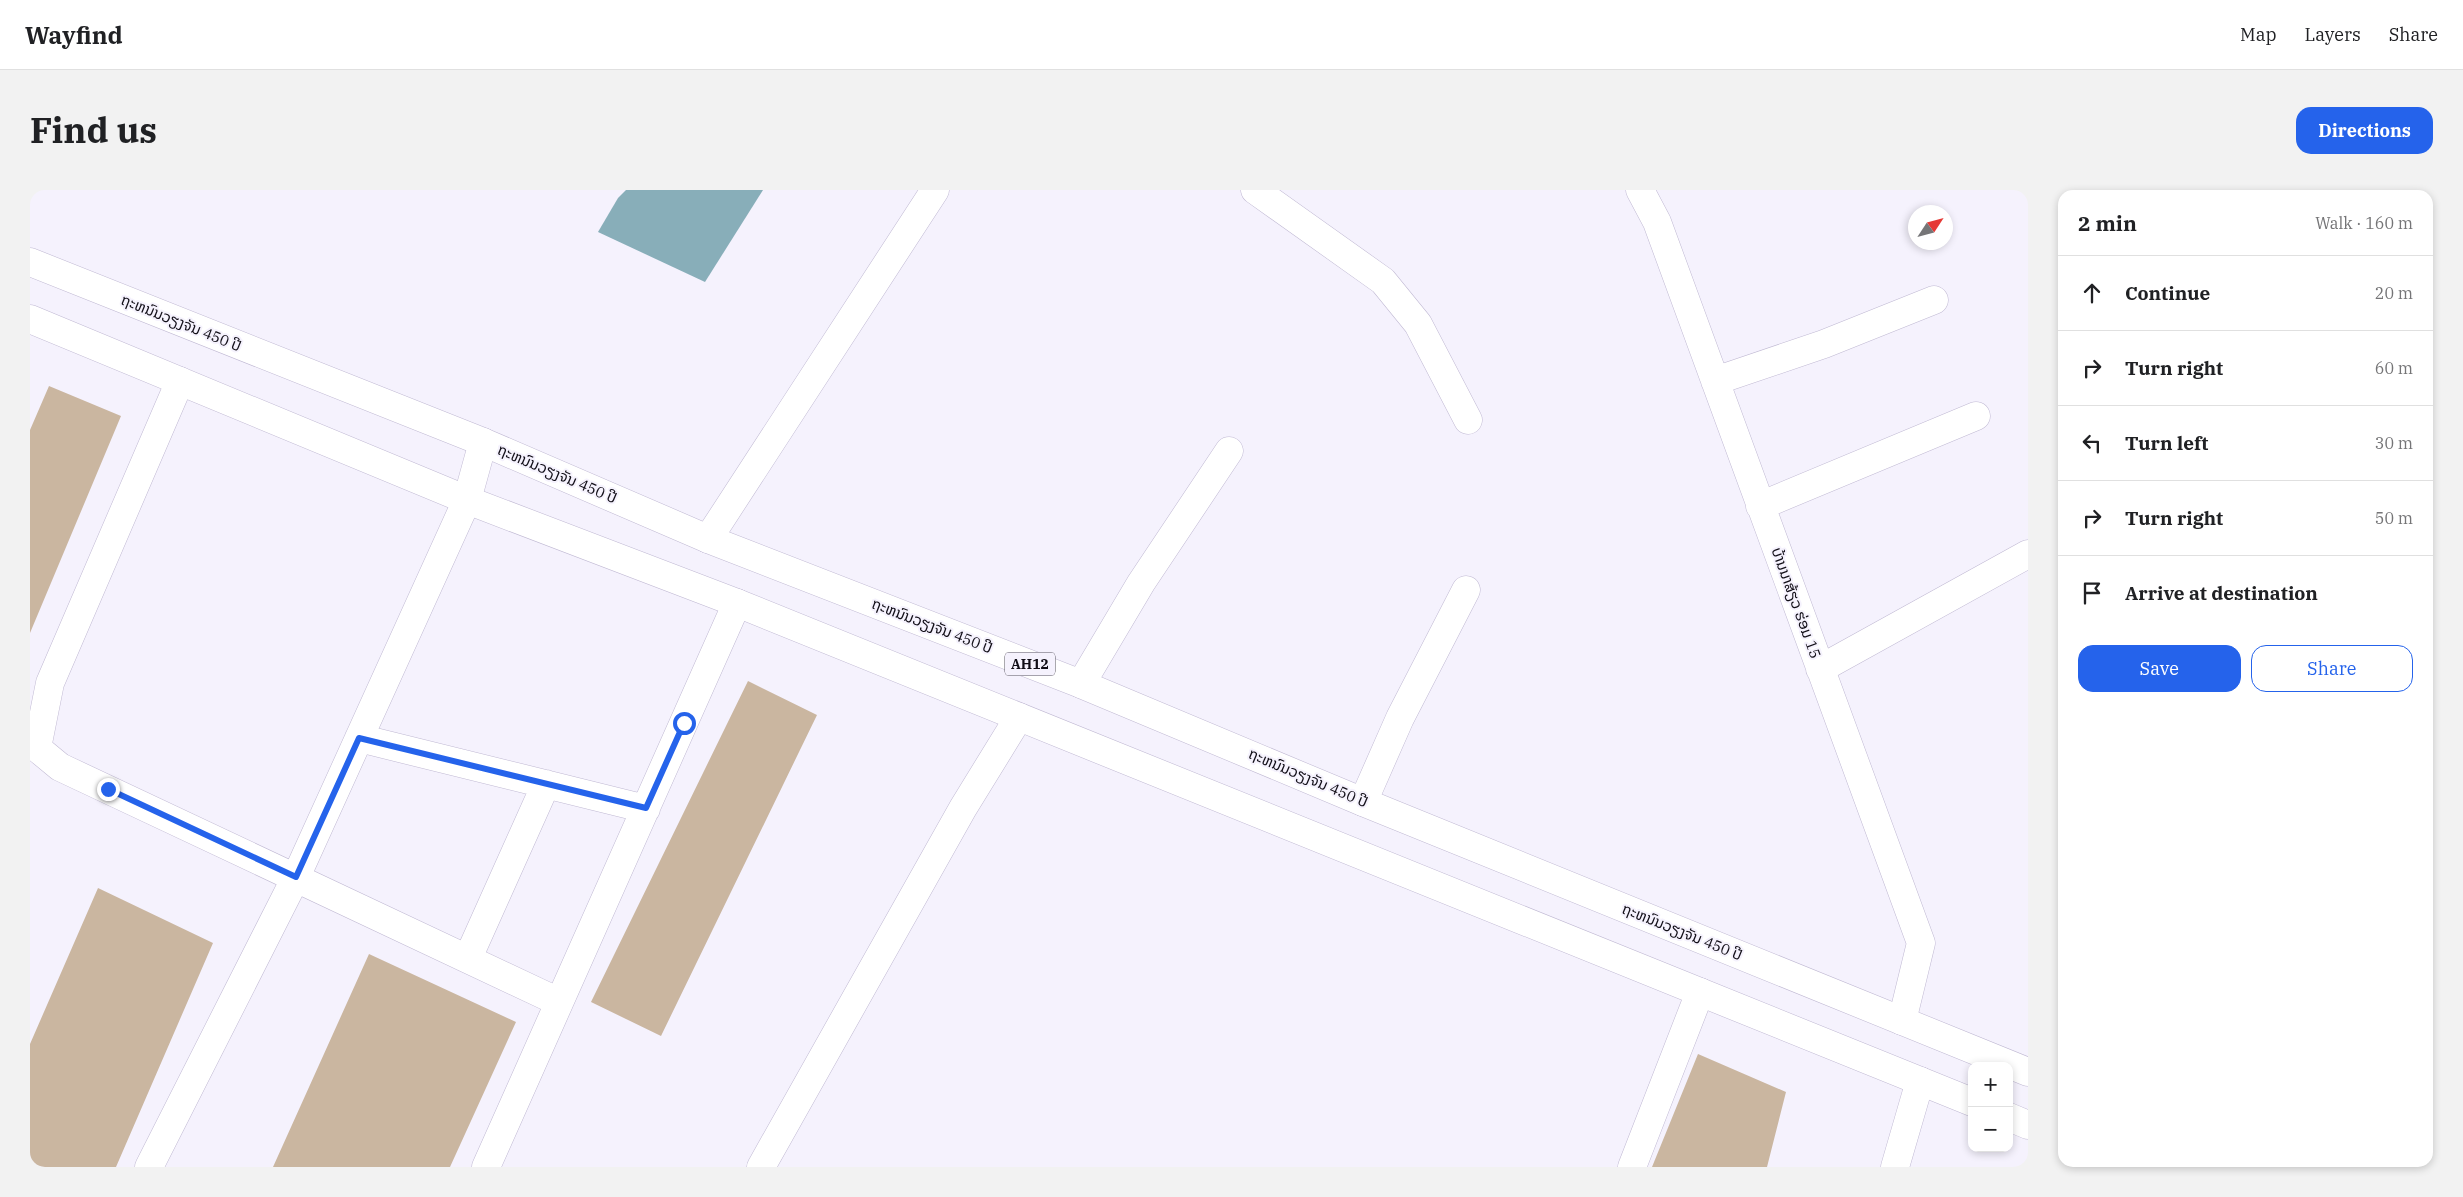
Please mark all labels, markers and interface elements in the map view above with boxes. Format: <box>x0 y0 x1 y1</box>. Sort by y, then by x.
text: Wayfind <box>25 19 123 51</box>
text: Map <box>2240 23 2277 46</box>
text: Layers <box>2305 23 2361 46</box>
text: Share <box>2389 23 2438 46</box>
text: Find us <box>30 107 157 153</box>
button: Directions <box>2296 107 2433 154</box>
north arrow <box>1908 205 1953 250</box>
text: 2 min <box>2078 209 2137 237</box>
text: Walk · 160 m <box>2315 213 2413 233</box>
icon: ahead <box>2078 279 2106 307</box>
text: Continue <box>2125 281 2210 305</box>
text: 20 m <box>2375 283 2413 303</box>
street label: ຖະຫນົນວຽງຈັນ 450 ປີ <box>118 290 244 356</box>
icon: right <box>2078 354 2106 382</box>
text: Turn right <box>2125 356 2223 380</box>
text: 60 m <box>2375 358 2413 378</box>
icon: left <box>2078 429 2106 457</box>
text: Turn left <box>2125 431 2208 455</box>
text: 30 m <box>2375 433 2413 453</box>
street label: ຖະຫນົນວຽງຈັນ 450 ປີ <box>494 440 620 508</box>
icon: right <box>2078 504 2106 532</box>
text: Turn right <box>2125 506 2223 530</box>
text: 50 m <box>2375 508 2413 528</box>
street label: ບ້ານນາສ້ຽວ ຮ່ອມ 15 <box>1767 545 1825 661</box>
icon: arrive <box>2078 579 2106 607</box>
text: Arrive at destination <box>2125 581 2318 605</box>
street label: ຖະຫນົນວຽງຈັນ 450 ປີ <box>869 594 995 658</box>
button: Save <box>2078 645 2241 692</box>
button: Share <box>2251 645 2413 692</box>
road number: AH12 <box>1005 652 1055 676</box>
route start <box>673 712 696 735</box>
street label: ຖະຫນົນວຽງຈັນ 450 ປີ <box>1245 744 1371 812</box>
route end <box>97 778 120 801</box>
street label: ຖະຫນົນວຽງຈັນ 450 ປີ <box>1619 899 1745 965</box>
map controls <box>1968 1062 2013 1152</box>
button: + <box>1968 1062 2013 1107</box>
button: − <box>1968 1107 2013 1152</box>

